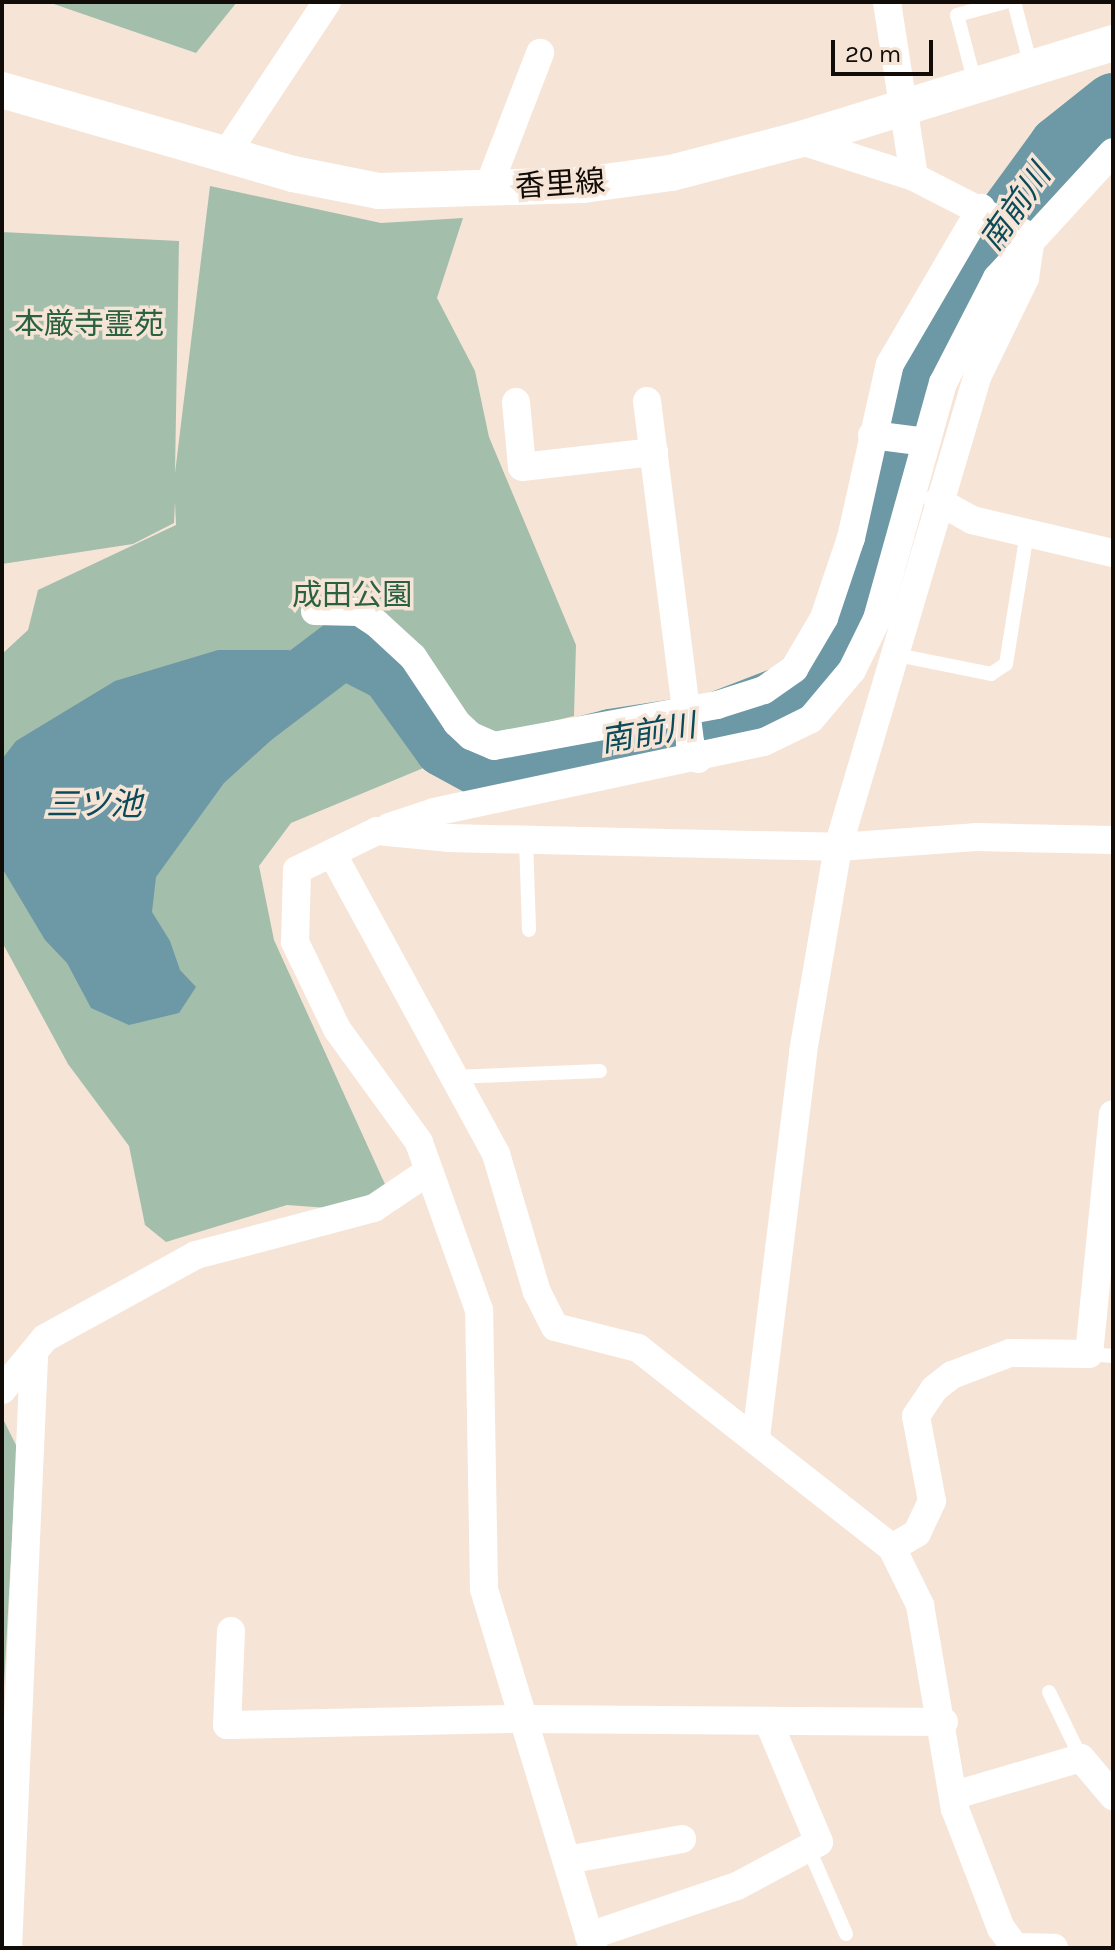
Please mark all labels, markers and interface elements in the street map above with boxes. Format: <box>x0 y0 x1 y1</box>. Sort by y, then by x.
scale bar <box>835 24 937 74</box>
text: 20 m <box>845 40 901 68</box>
water label: 南前川 <box>973 158 1059 258</box>
street label: 香里線 <box>514 163 606 205</box>
park label: 本厳寺霊苑 <box>14 306 164 342</box>
park label: 成田公園 <box>292 577 412 613</box>
water label: 南前川 <box>597 707 699 761</box>
water label: 三ツ池 <box>46 786 142 824</box>

